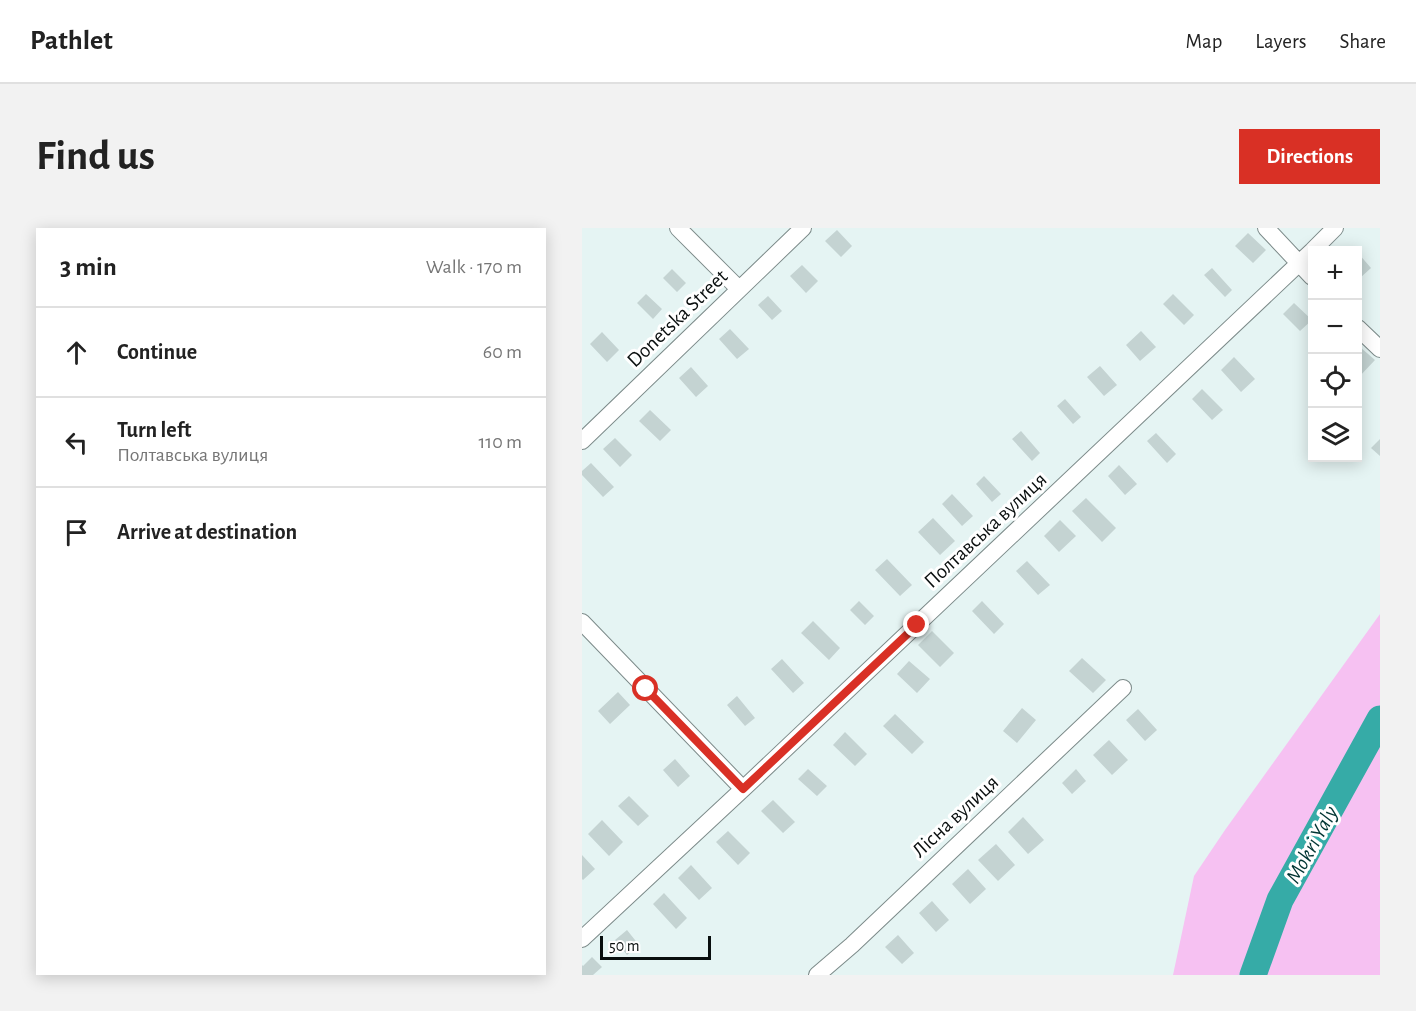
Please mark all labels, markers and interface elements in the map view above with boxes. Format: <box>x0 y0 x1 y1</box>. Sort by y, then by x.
text: Pathlet <box>30 27 113 55</box>
text: Map <box>1186 31 1222 52</box>
text: Layers <box>1255 31 1306 52</box>
text: Share <box>1339 31 1386 52</box>
button: Directions <box>1239 129 1380 184</box>
text: Find us <box>36 135 155 177</box>
map controls <box>1308 246 1362 462</box>
button: + <box>1308 246 1362 300</box>
text: 3 min <box>60 254 117 280</box>
text: Walk · 170 m <box>426 257 522 277</box>
street label: Donetska Street <box>623 265 732 371</box>
button: − <box>1308 300 1362 354</box>
icon: ahead <box>60 336 93 369</box>
text: Continue <box>117 341 197 363</box>
text: 60 m <box>483 342 522 362</box>
button: locate <box>1308 354 1362 408</box>
button: layers <box>1308 408 1362 462</box>
text: Turn left <box>117 419 191 441</box>
icon: left <box>60 426 93 459</box>
text: 110 m <box>478 432 522 452</box>
text: Полтавська вулиця <box>117 445 268 465</box>
street label: Полтавська вулиця <box>920 468 1051 592</box>
icon: arrive <box>60 516 93 549</box>
text: Arrive at destination <box>117 521 297 543</box>
route end <box>903 611 929 637</box>
route start <box>632 675 658 701</box>
street label: Лісна вулиця <box>908 771 1003 861</box>
water label: Mokri Yaly <box>1282 802 1342 887</box>
scale bar <box>600 933 711 960</box>
text: 50 m <box>609 938 640 954</box>

